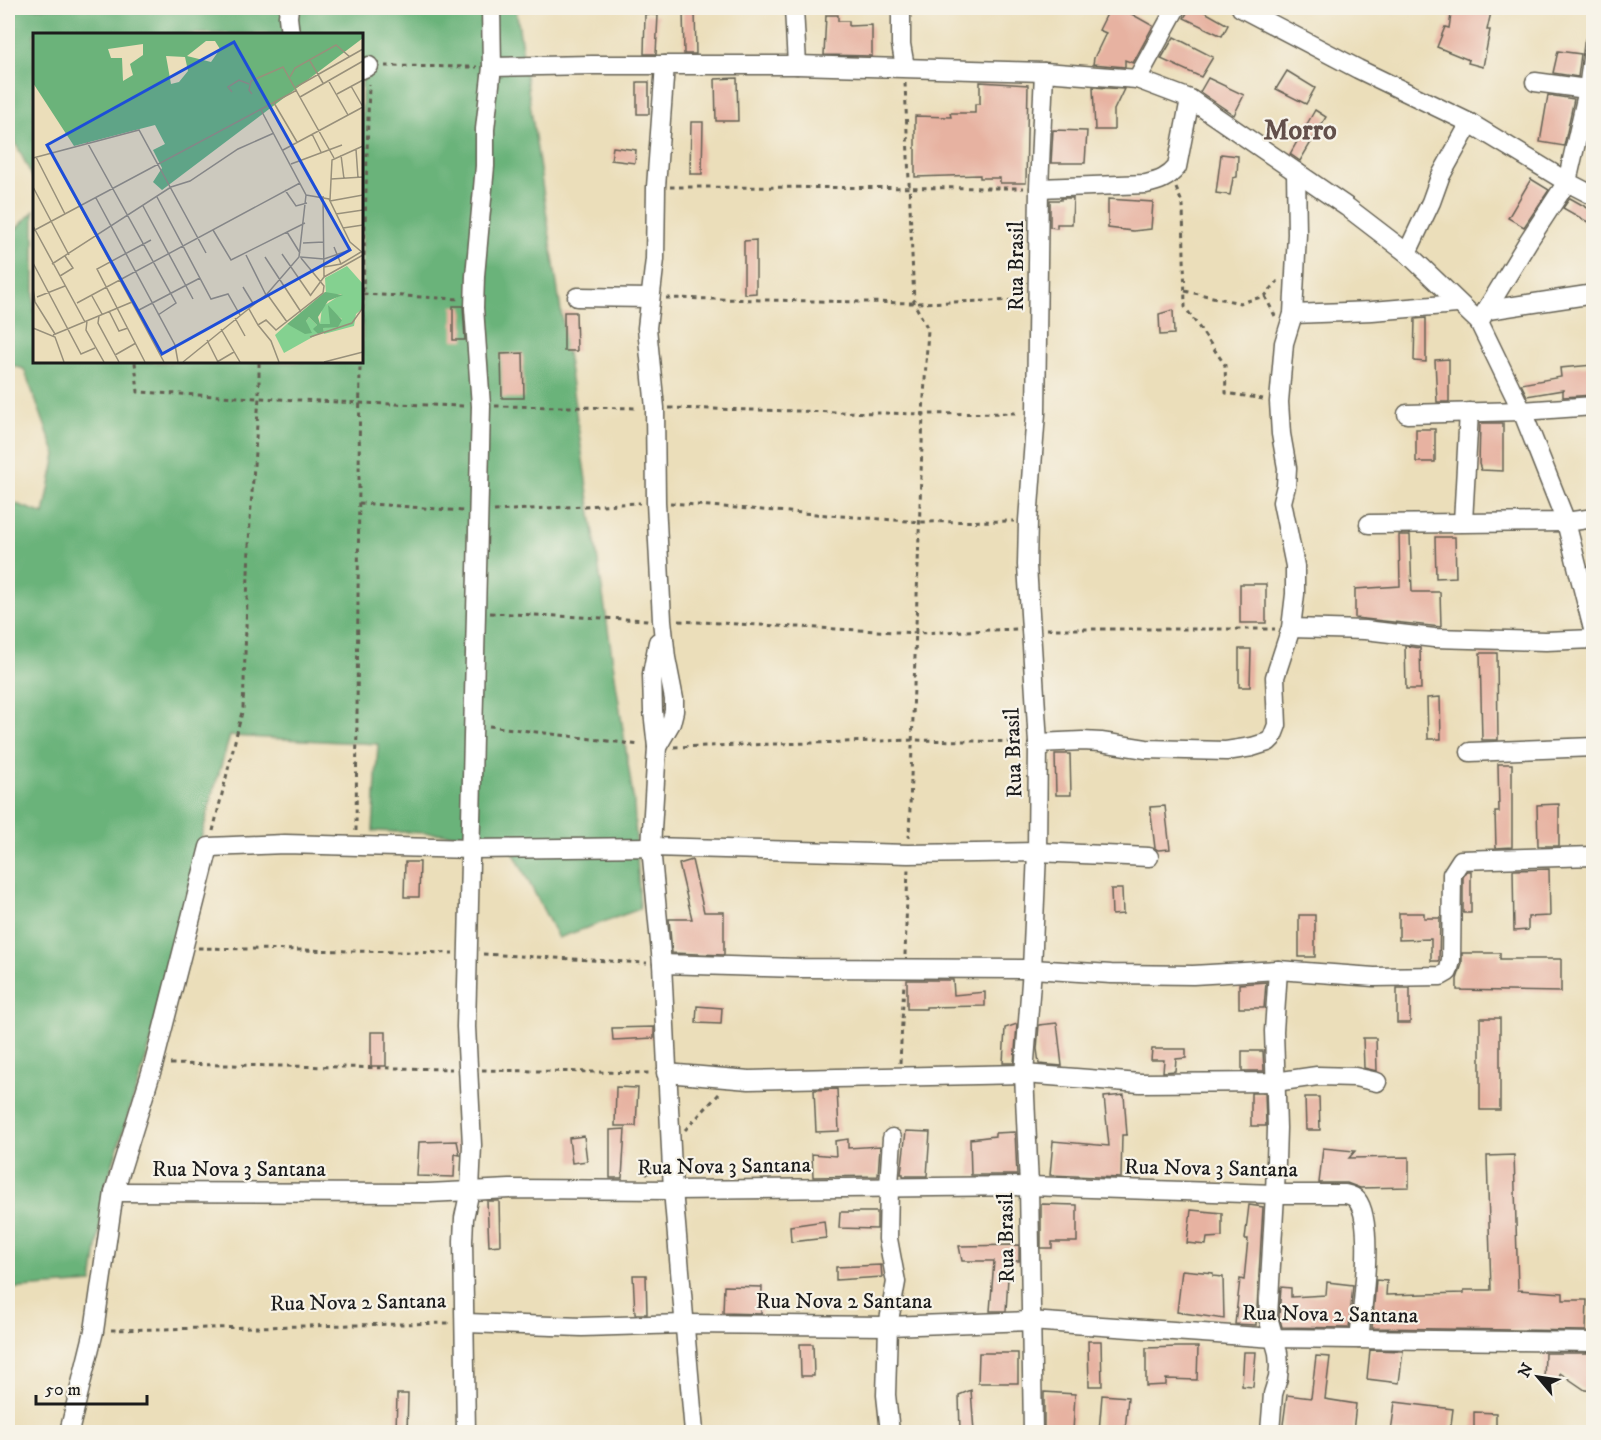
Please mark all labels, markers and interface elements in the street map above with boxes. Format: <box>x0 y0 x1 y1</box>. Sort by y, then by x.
inset map <box>33 33 363 363</box>
district label: Morro <box>1263 113 1337 148</box>
street label: Rua Brasil <box>1003 220 1030 311</box>
street label: Rua Brasil <box>998 707 1029 799</box>
street label: Rua Nova 3 Santana <box>637 1151 812 1182</box>
street label: Rua Nova 3 Santana <box>1124 1153 1299 1184</box>
street label: Rua Nova 3 Santana <box>152 1156 327 1183</box>
street label: Rua Brasil <box>992 1192 1021 1283</box>
street label: Rua Nova 2 Santana <box>270 1287 447 1318</box>
street label: Rua Nova 2 Santana <box>756 1288 933 1315</box>
street label: Rua Nova 2 Santana <box>1242 1299 1419 1330</box>
north arrow <box>1508 1347 1568 1407</box>
text: N <box>1514 1360 1538 1381</box>
scale bar <box>36 1368 147 1406</box>
text: 50 m <box>45 1379 81 1401</box>

